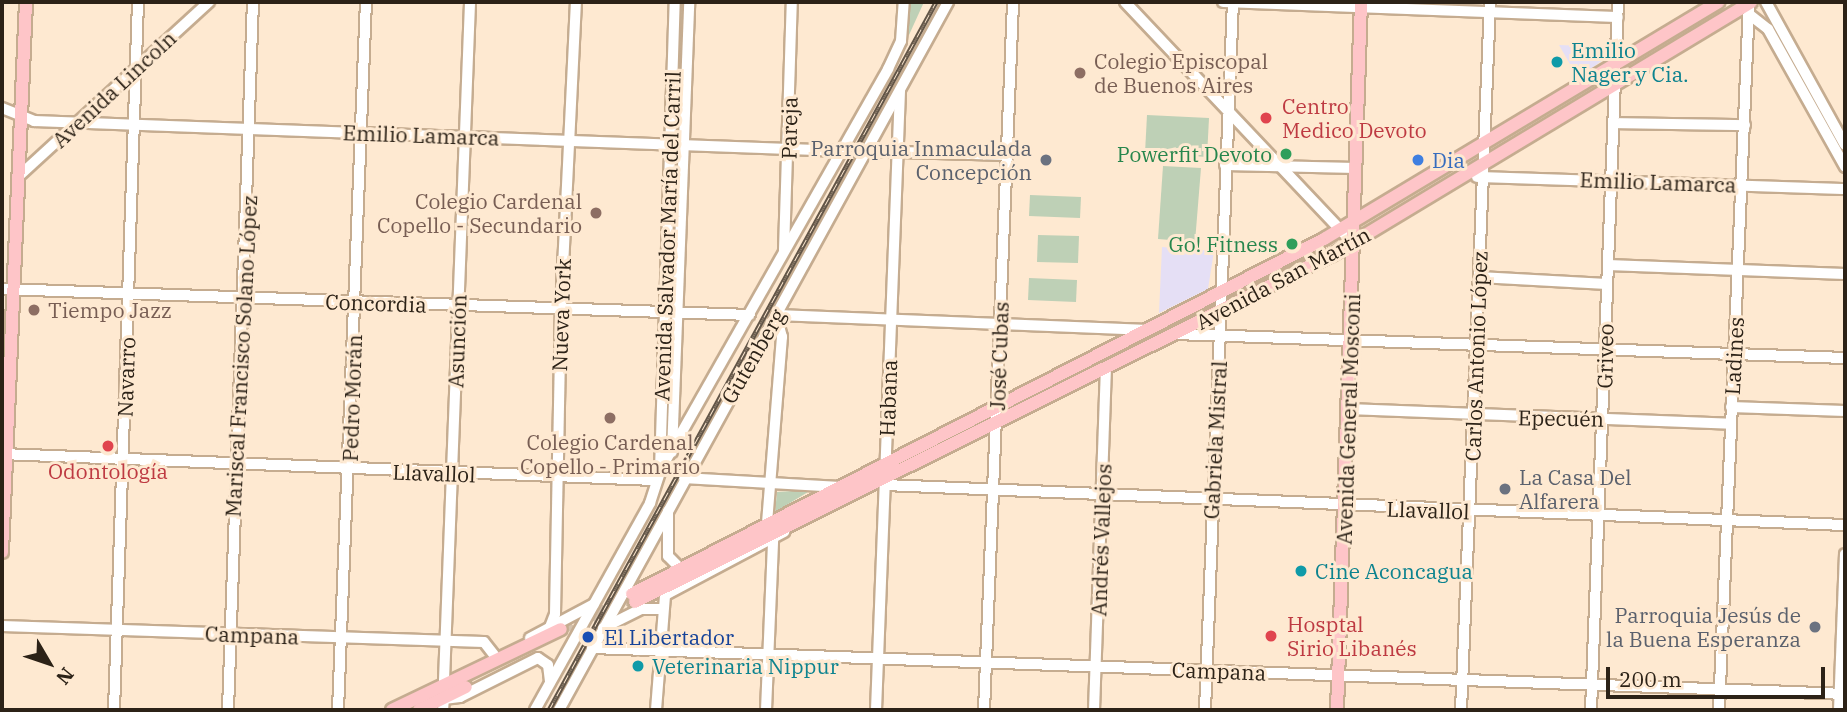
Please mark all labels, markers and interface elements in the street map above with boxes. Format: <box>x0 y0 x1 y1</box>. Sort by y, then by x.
street label: Avenida Lincoln <box>47 25 181 153</box>
place label: Emilio Nager y Cia. <box>1571 37 1689 87</box>
place label: Colegio Episcopal de Buenos Aires <box>1094 48 1268 98</box>
marker: Emilio Nager y Cia. <box>1549 54 1565 70</box>
marker: Colegio Episcopal de Buenos Aires <box>1072 65 1088 81</box>
street label: Avenida Salvador María del Carril <box>649 71 685 401</box>
place label: Centro Medico Devoto <box>1282 93 1427 143</box>
street label: Pareja <box>776 96 802 160</box>
marker: Centro Medico Devoto <box>1256 108 1276 128</box>
street label: Emilio Lamarca <box>342 120 500 150</box>
place label: Parroquia Inmaculada Concepción <box>811 135 1032 185</box>
place label: Powerfit Devoto <box>1117 141 1272 167</box>
marker: Powerfit Devoto <box>1278 146 1294 162</box>
place label: Dia <box>1432 147 1465 173</box>
marker: Parroquia Inmaculada Concepción <box>1038 152 1054 168</box>
marker: Dia <box>1410 152 1426 168</box>
street label: Emilio Lamarca <box>1579 167 1737 197</box>
place label: Colegio Cardenal Copello - Secundario <box>377 188 582 238</box>
street label: Mariscal Francisco Solano López <box>220 194 262 518</box>
marker: Colegio Cardenal Copello - Secundario <box>588 205 604 221</box>
street label: Avenida San Martín <box>1191 221 1375 335</box>
place label: Go! Fitness <box>1169 231 1278 257</box>
marker: Go! Fitness <box>1284 236 1300 252</box>
street label: Carlos Antonio López <box>1460 250 1492 462</box>
street label: Nueva York <box>546 258 576 372</box>
street label: Concordia <box>325 289 427 317</box>
street label: Avenida General Mosconi <box>1331 293 1365 545</box>
street label: Asunción <box>443 294 471 388</box>
place label: Tiempo Jazz <box>48 297 172 323</box>
street label: José Cubas <box>985 301 1013 411</box>
marker: Tiempo Jazz <box>26 302 42 318</box>
street label: Gutenberg <box>716 304 790 408</box>
street label: Ladines <box>1719 316 1749 396</box>
street label: Griveo <box>1592 323 1618 389</box>
street label: Pedro Morán <box>337 334 367 462</box>
street label: Navarro <box>112 336 140 418</box>
street label: Habana <box>874 359 902 437</box>
street label: Gabriela Mistral <box>1198 360 1232 520</box>
street label: Epecuén <box>1518 405 1604 431</box>
marker: Colegio Cardenal Copello - Primario <box>602 410 618 426</box>
place label: Colegio Cardenal Copello - Primario <box>520 429 700 479</box>
marker: Odontología <box>98 436 118 456</box>
place label: Odontología <box>48 458 168 484</box>
street label: Llavallol <box>392 459 476 487</box>
street label: Andrés Vallejos <box>1086 463 1116 617</box>
place label: La Casa Del Alfarera <box>1519 464 1632 514</box>
marker: La Casa Del Alfarera <box>1497 481 1513 497</box>
street label: Llavallol <box>1386 496 1470 524</box>
place label: Cine Aconcagua <box>1315 558 1473 584</box>
marker: Cine Aconcagua <box>1293 563 1309 579</box>
place label: Parroquia Jesús de la Buena Esperanza <box>1606 602 1801 652</box>
place label: Hosptal Sirio Libanés <box>1287 611 1417 661</box>
marker: Parroquia Jesús de la Buena Esperanza <box>1807 619 1823 635</box>
street label: Campana <box>204 621 300 649</box>
place label: El Libertador <box>604 624 734 650</box>
marker: Hosptal Sirio Libanés <box>1261 626 1281 646</box>
marker: El Libertador <box>578 627 598 647</box>
north arrow <box>14 628 84 698</box>
scale bar <box>1609 652 1828 696</box>
place label: Veterinaria Nippur <box>652 653 839 679</box>
street label: Campana <box>1171 657 1267 685</box>
marker: Veterinaria Nippur <box>630 658 646 674</box>
text: N <box>51 663 79 690</box>
text: 200 m <box>1619 665 1682 693</box>

